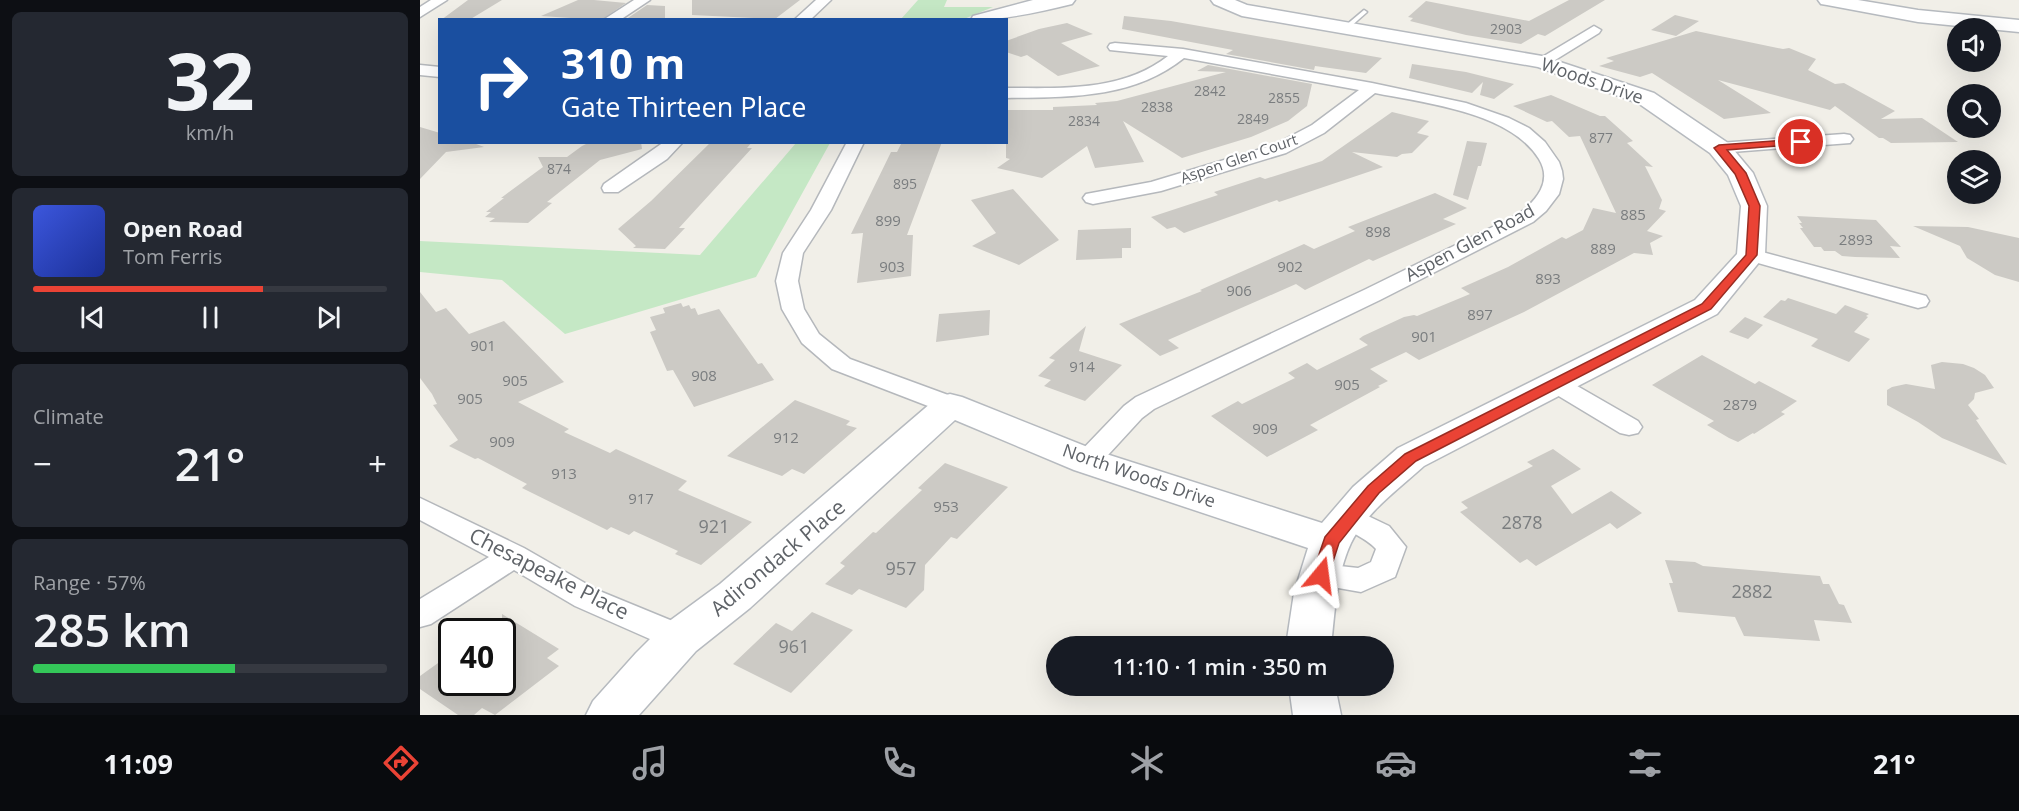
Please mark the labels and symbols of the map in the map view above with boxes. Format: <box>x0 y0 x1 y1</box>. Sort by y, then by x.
house number: 2903 <box>1490 19 1522 38</box>
street label: Woods Drive <box>1538 51 1647 109</box>
house number: 2842 <box>1194 81 1226 100</box>
house number: 2855 <box>1268 88 1300 107</box>
house number: 2838 <box>1141 97 1173 116</box>
house number: 2849 <box>1237 109 1269 128</box>
house number: 2834 <box>1068 111 1100 130</box>
pin <box>1775 116 1826 167</box>
house number: 877 <box>1589 128 1613 147</box>
street label: Aspen Glen Court <box>1177 129 1300 187</box>
house number: 874 <box>547 159 571 178</box>
house number: 895 <box>893 174 917 193</box>
street label: Aspen Glen Road <box>1401 198 1538 286</box>
house number: 885 <box>1620 204 1646 224</box>
house number: 899 <box>875 210 901 230</box>
house number: 898 <box>1365 221 1391 241</box>
house number: 2893 <box>1839 229 1873 249</box>
house number: 889 <box>1590 238 1616 258</box>
house number: 903 <box>879 256 905 276</box>
house number: 902 <box>1277 256 1303 276</box>
house number: 893 <box>1535 268 1561 288</box>
house number: 906 <box>1226 280 1252 300</box>
house number: 897 <box>1467 304 1493 324</box>
house number: 901 <box>1411 326 1437 346</box>
house number: 901 <box>470 335 496 355</box>
house number: 914 <box>1069 356 1095 376</box>
house number: 908 <box>691 365 717 385</box>
house number: 905 <box>502 370 528 390</box>
house number: 905 <box>1334 374 1360 394</box>
house number: 905 <box>457 388 483 408</box>
house number: 2879 <box>1723 394 1757 414</box>
house number: 909 <box>1252 418 1278 438</box>
house number: 912 <box>773 427 799 447</box>
house number: 909 <box>489 431 515 451</box>
street label: North Woods Drive <box>1060 438 1219 513</box>
house number: 913 <box>551 463 577 483</box>
house number: 917 <box>628 488 654 508</box>
street label: Adirondack Place <box>704 493 851 622</box>
house number: 953 <box>933 496 959 516</box>
house number: 2878 <box>1501 510 1543 534</box>
house number: 921 <box>699 514 729 538</box>
street label: Chesapeake Place <box>465 521 634 625</box>
position arrow <box>1289 543 1353 607</box>
house number: 957 <box>886 556 916 580</box>
house number: 2882 <box>1731 579 1773 603</box>
speed limit sign: 40 <box>438 618 516 696</box>
house number: 961 <box>779 634 809 658</box>

